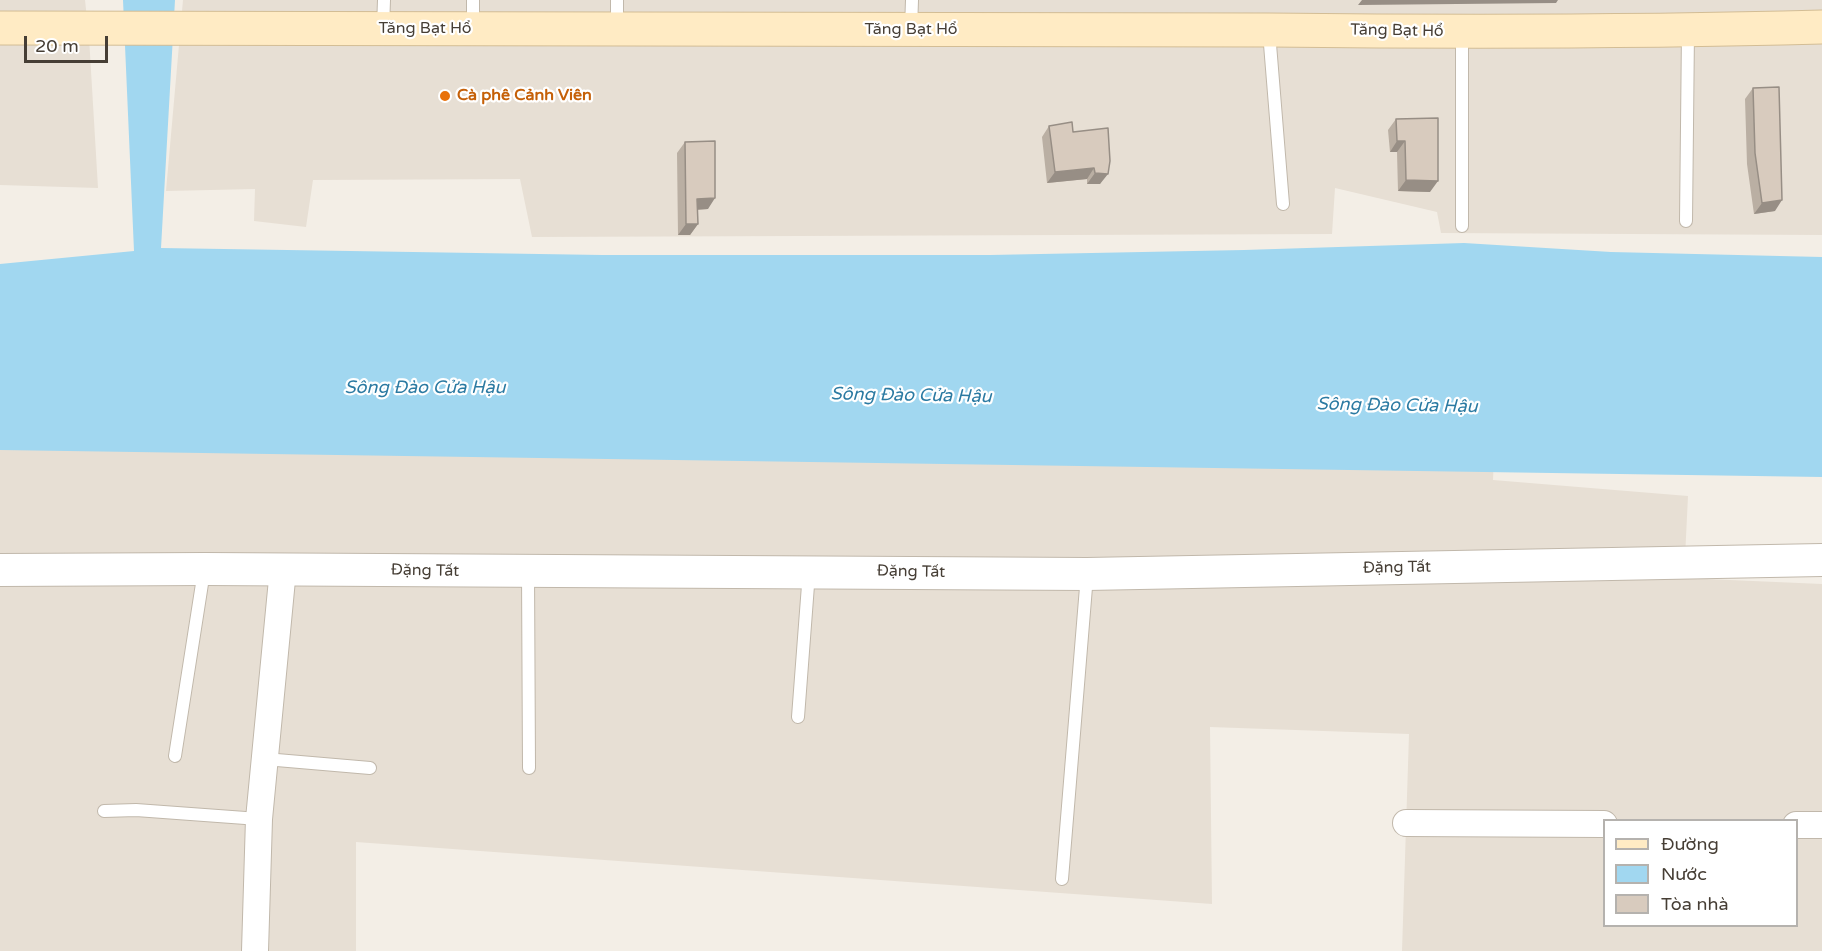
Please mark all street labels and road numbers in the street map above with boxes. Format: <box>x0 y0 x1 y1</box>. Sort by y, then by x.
street label: Tăng Bạt Hổ <box>378 19 472 39</box>
street label: Tăng Bạt Hổ <box>864 20 958 40</box>
street label: Tăng Bạt Hổ <box>1350 21 1444 41</box>
street label: Đặng Tất <box>1363 558 1431 578</box>
street label: Đặng Tất <box>391 561 459 581</box>
street label: Đặng Tất <box>877 562 945 582</box>

